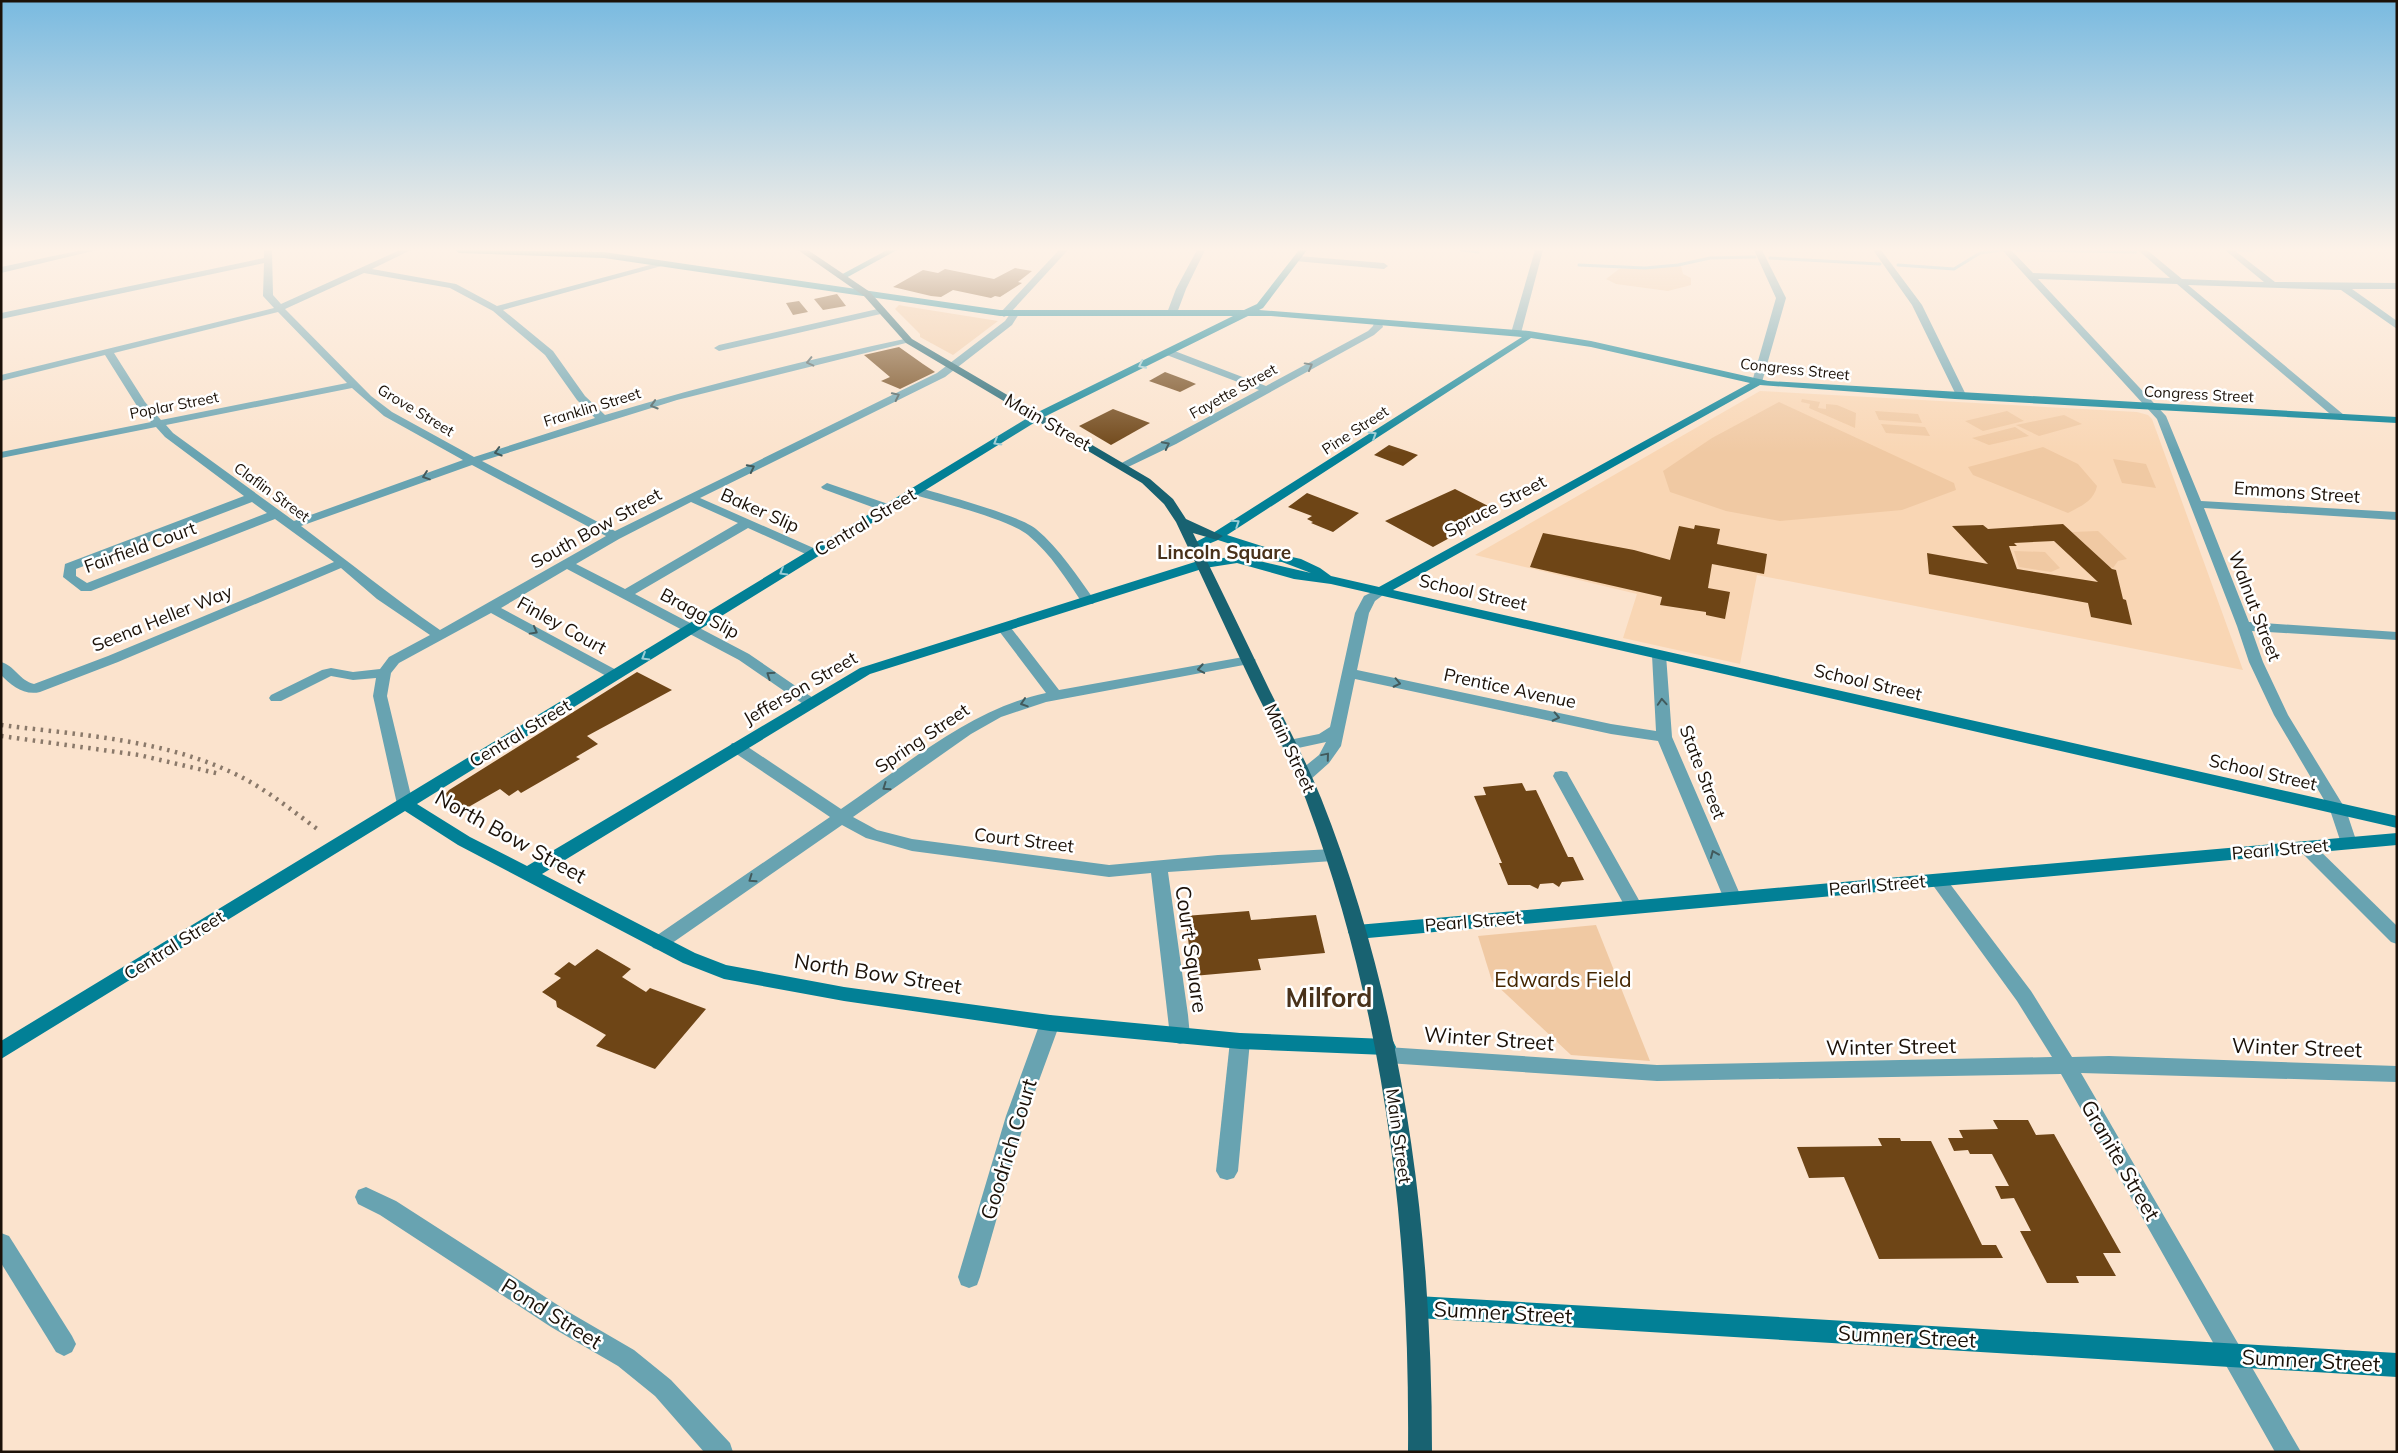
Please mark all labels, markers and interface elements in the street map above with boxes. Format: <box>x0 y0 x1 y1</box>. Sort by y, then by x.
street label: Congress Street <box>1739 354 1851 384</box>
one-way arrow <box>806 356 815 367</box>
one-way arrow <box>1138 358 1147 369</box>
street label: Fayette Street <box>1186 359 1280 423</box>
one-way arrow <box>1303 363 1312 373</box>
street label: Grove Street <box>374 380 458 440</box>
street label: Congress Street <box>2144 382 2254 406</box>
street label: Franklin Street <box>541 383 643 431</box>
street label: Poplar Street <box>128 387 220 423</box>
street label: Main Street <box>1001 388 1095 456</box>
one-way arrow <box>891 392 900 403</box>
one-way arrow <box>650 400 658 410</box>
street label: Pine Street <box>1318 401 1392 459</box>
one-way arrow <box>1368 432 1377 442</box>
one-way arrow <box>993 435 1002 445</box>
one-way arrow <box>1161 441 1170 451</box>
one-way arrow <box>494 447 503 457</box>
street label: Claflin Street <box>230 458 314 526</box>
one-way arrow <box>745 464 754 474</box>
one-way arrow <box>423 470 431 480</box>
street label: Spruce Street <box>1440 470 1550 542</box>
street label: Emmons Street <box>2233 476 2361 508</box>
street label: Baker Slip <box>717 482 803 538</box>
street label: South Bow Street <box>527 483 665 573</box>
street label: Central Street <box>810 483 920 561</box>
street label: Fairfield Court <box>81 516 199 578</box>
one-way arrow <box>1231 520 1240 530</box>
district label: Lincoln Square <box>1157 540 1291 564</box>
street label: Walnut Street <box>2224 548 2286 664</box>
one-way arrow <box>780 566 789 576</box>
street label: School Street <box>1417 568 1529 616</box>
street label: Seena Heller Way <box>88 579 236 657</box>
street label: Bragg Slip <box>656 583 744 643</box>
street label: Finley Court <box>513 591 611 659</box>
one-way arrow <box>529 625 538 635</box>
street label: Jefferson Street <box>739 646 861 730</box>
one-way arrow <box>641 650 650 660</box>
street label: School Street <box>1812 658 1924 706</box>
one-way arrow <box>1196 663 1205 674</box>
street label: Prentice Avenue <box>1442 663 1578 713</box>
one-way arrow <box>767 672 776 681</box>
one-way arrow <box>1392 677 1401 688</box>
street label: Central Street <box>465 694 575 772</box>
one-way arrow <box>1656 697 1667 705</box>
street label: Spring Street <box>871 698 973 778</box>
one-way arrow <box>1020 698 1029 708</box>
street label: Main Street <box>1259 700 1321 796</box>
one-way arrow <box>1551 711 1560 722</box>
street label: State Street <box>1675 722 1731 822</box>
street label: School Street <box>2207 748 2319 796</box>
one-way arrow <box>1321 753 1329 762</box>
one-way arrow <box>882 781 891 790</box>
street label: North Bow Street <box>431 784 591 888</box>
street label: Court Street <box>973 822 1075 858</box>
street label: Pearl Street <box>2231 833 2329 865</box>
one-way arrow <box>1710 850 1720 859</box>
street label: Pearl Street <box>1828 869 1926 901</box>
one-way arrow <box>748 873 757 882</box>
street label: Court Square <box>1170 884 1214 1014</box>
street label: Central Street <box>119 905 229 985</box>
street label: Pearl Street <box>1424 905 1522 937</box>
street label: North Bow Street <box>793 947 963 999</box>
park label: Edwards Field <box>1494 966 1632 992</box>
district label: Milford <box>1286 981 1372 1014</box>
street label: Winter Street <box>1423 1020 1555 1056</box>
street label: Winter Street <box>1826 1032 1956 1060</box>
street label: Winter Street <box>2231 1032 2363 1062</box>
street label: Goodrich Court <box>974 1075 1042 1223</box>
street label: Main Street <box>1381 1087 1417 1185</box>
street label: Granite Street <box>2076 1095 2166 1225</box>
street label: Pond Street <box>497 1272 607 1354</box>
street label: Sumner Street <box>1433 1295 1573 1329</box>
street label: Sumner Street <box>1837 1319 1977 1353</box>
street label: Sumner Street <box>2241 1343 2381 1377</box>

